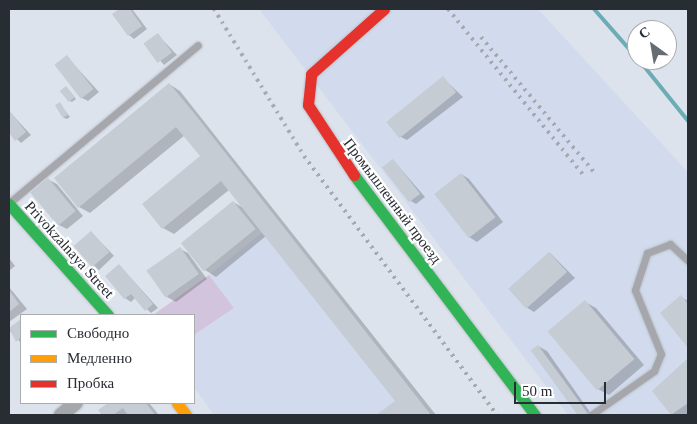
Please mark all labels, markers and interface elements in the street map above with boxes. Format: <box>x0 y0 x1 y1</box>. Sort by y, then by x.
north arrow <box>627 20 677 70</box>
text: С <box>636 24 653 42</box>
street label: Промышленный проезд <box>339 135 445 267</box>
street label: Privokzalnaya Street <box>21 198 117 302</box>
legend <box>20 314 195 404</box>
text: Свободно <box>67 325 129 341</box>
text: Медленно <box>67 350 132 366</box>
scale bar <box>517 372 610 404</box>
text: Пробка <box>67 375 114 391</box>
text: 50 m <box>522 383 552 399</box>

